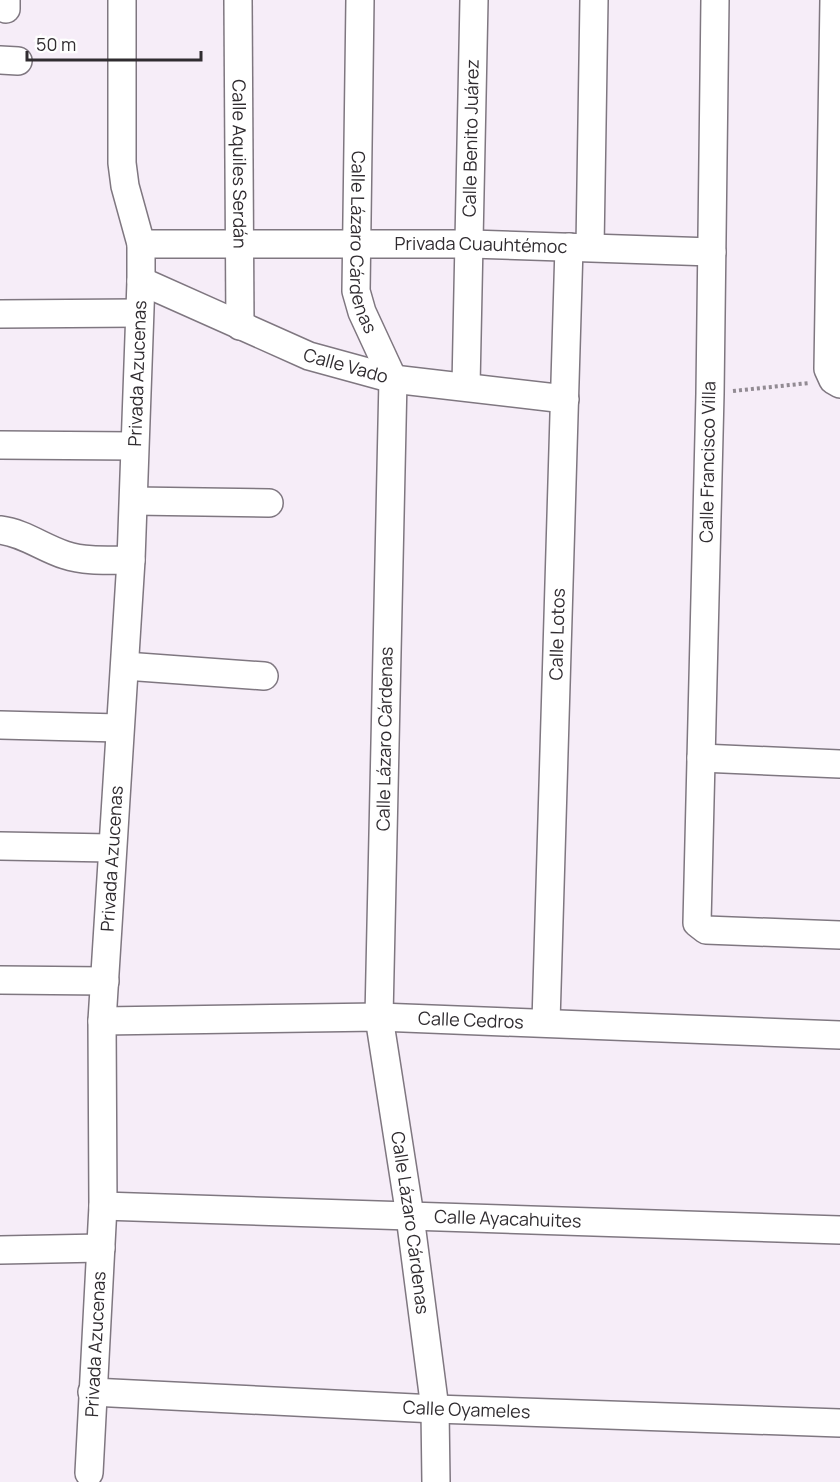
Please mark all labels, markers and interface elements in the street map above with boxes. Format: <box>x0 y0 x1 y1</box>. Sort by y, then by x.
scale bar <box>27 24 201 62</box>
text: 50 m <box>36 32 76 56</box>
street label: Calle Benito Juárez <box>457 59 484 217</box>
street label: Calle Aquiles Serdán <box>227 79 253 249</box>
street label: Calle Lázaro Cárdenas <box>345 151 383 337</box>
street label: Privada Cuauhtémoc <box>395 231 568 258</box>
street label: Privada Azucenas <box>122 300 151 447</box>
street label: Calle Vado <box>301 342 391 388</box>
street label: Calle Francisco Villa <box>694 381 720 543</box>
street label: Calle Lotos <box>543 588 570 681</box>
street label: Calle Lázaro Cárdenas <box>370 647 398 831</box>
street label: Privada Azucenas <box>95 785 128 932</box>
street label: Calle Cedros <box>418 1006 524 1034</box>
street label: Calle Lázaro Cárdenas <box>386 1130 436 1316</box>
street label: Calle Ayacahuites <box>434 1204 582 1233</box>
street label: Privada Azucenas <box>79 1270 111 1418</box>
street label: Calle Oyameles <box>402 1394 531 1423</box>

